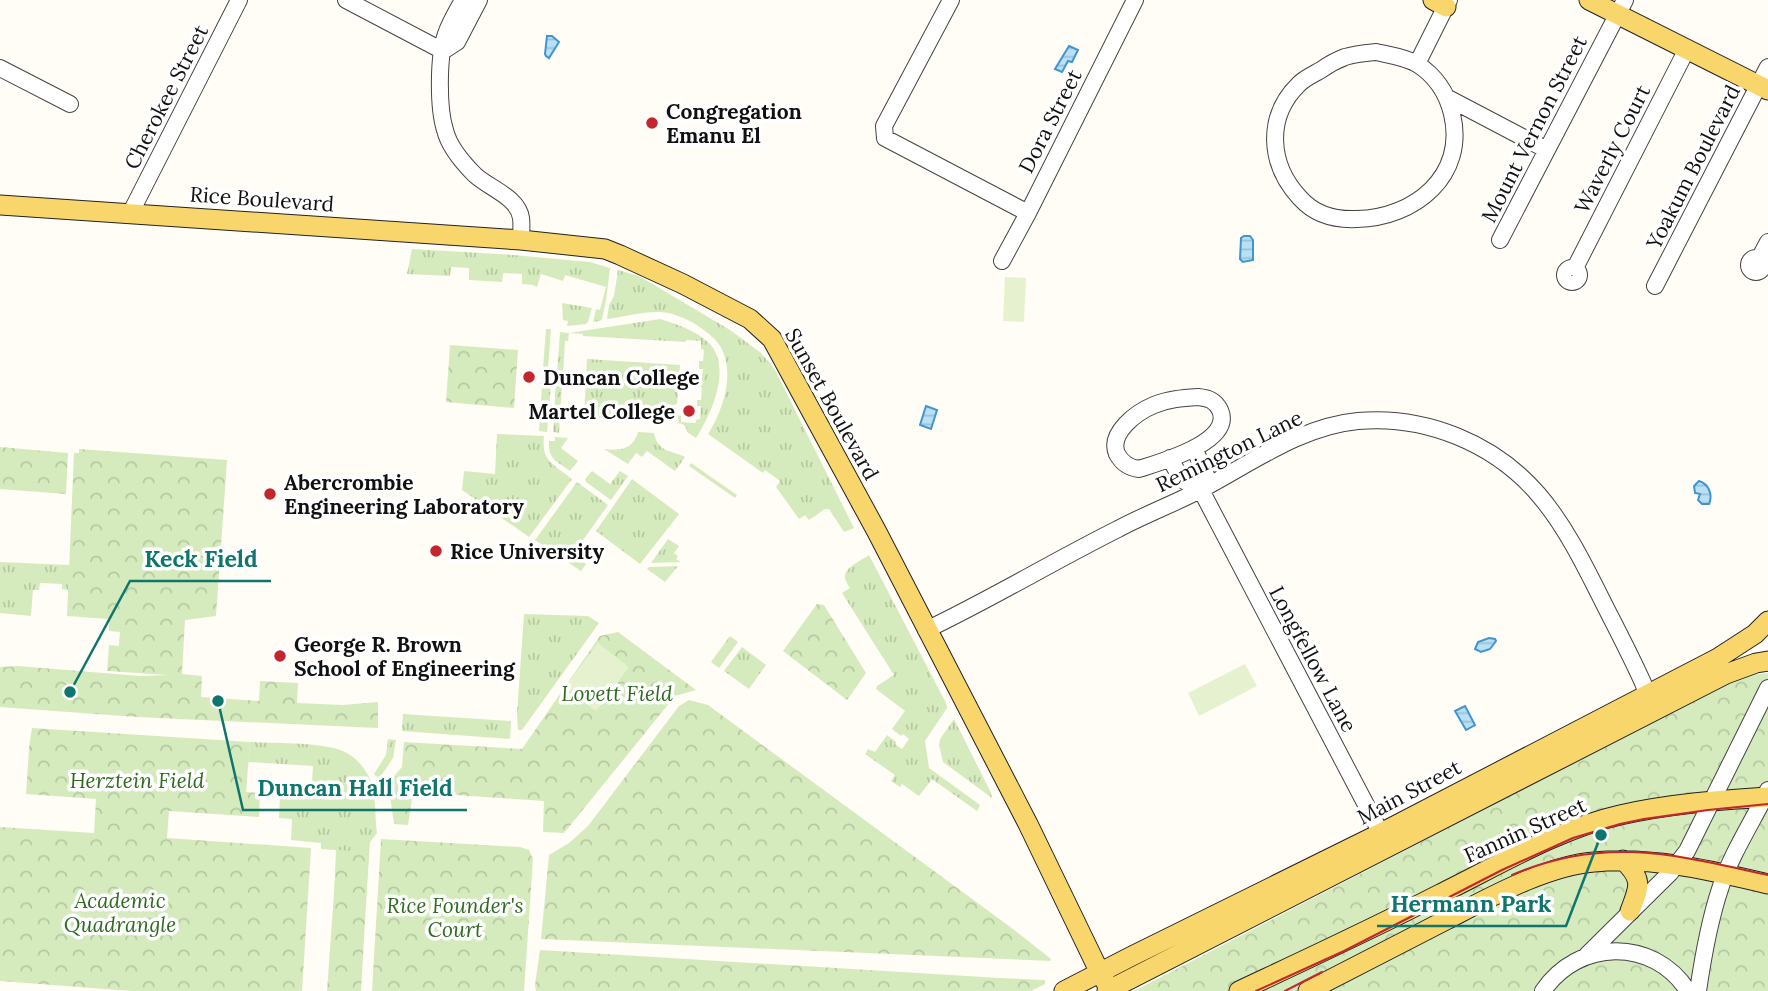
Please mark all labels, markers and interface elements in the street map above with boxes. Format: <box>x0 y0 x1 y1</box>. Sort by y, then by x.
street label: Cherokee Street <box>118 19 214 174</box>
street label: Mount Vernon Street <box>1475 30 1593 227</box>
street label: Dora Street <box>1012 64 1088 177</box>
street label: Waverly Court <box>1568 79 1656 218</box>
street label: Yoakum Boulevard <box>1640 80 1746 255</box>
place label: Congregation Emanu El <box>666 98 802 149</box>
marker: Congregation Emanu El <box>644 115 660 131</box>
street label: Rice Boulevard <box>189 180 335 218</box>
street label: Sunset Boulevard <box>779 323 885 485</box>
place label: Duncan College <box>543 364 700 391</box>
marker: Duncan College <box>521 369 537 385</box>
place label: Martel College <box>528 398 675 425</box>
marker: Martel College <box>681 403 697 419</box>
street label: Remington Lane <box>1151 404 1307 498</box>
place label: Abercrombie Engineering Laboratory <box>284 469 524 520</box>
marker: Abercrombie Engineering Laboratory <box>262 486 278 502</box>
callout: Keck Field <box>130 537 271 581</box>
place label: Rice University <box>450 538 604 565</box>
marker: Rice University <box>428 543 444 559</box>
text: Keck Field <box>144 544 258 573</box>
street label: Longfellow Lane <box>1263 581 1363 737</box>
place label: George R. Brown School of Engineering <box>294 631 516 682</box>
marker: George R. Brown School of Engineering <box>272 648 288 664</box>
park label: Lovett Field <box>561 680 673 707</box>
street label: Main Street <box>1352 753 1466 831</box>
callout: Duncan Hall Field <box>243 766 467 810</box>
park label: Herztein Field <box>70 767 205 794</box>
text: Duncan Hall Field <box>257 773 453 802</box>
street label: Fannin Street <box>1460 791 1591 869</box>
callout: Hermann Park <box>1377 882 1566 926</box>
park label: Academic Quadrangle <box>64 887 176 938</box>
text: Hermann Park <box>1390 889 1552 918</box>
park label: Rice Founder's Court <box>387 892 523 943</box>

